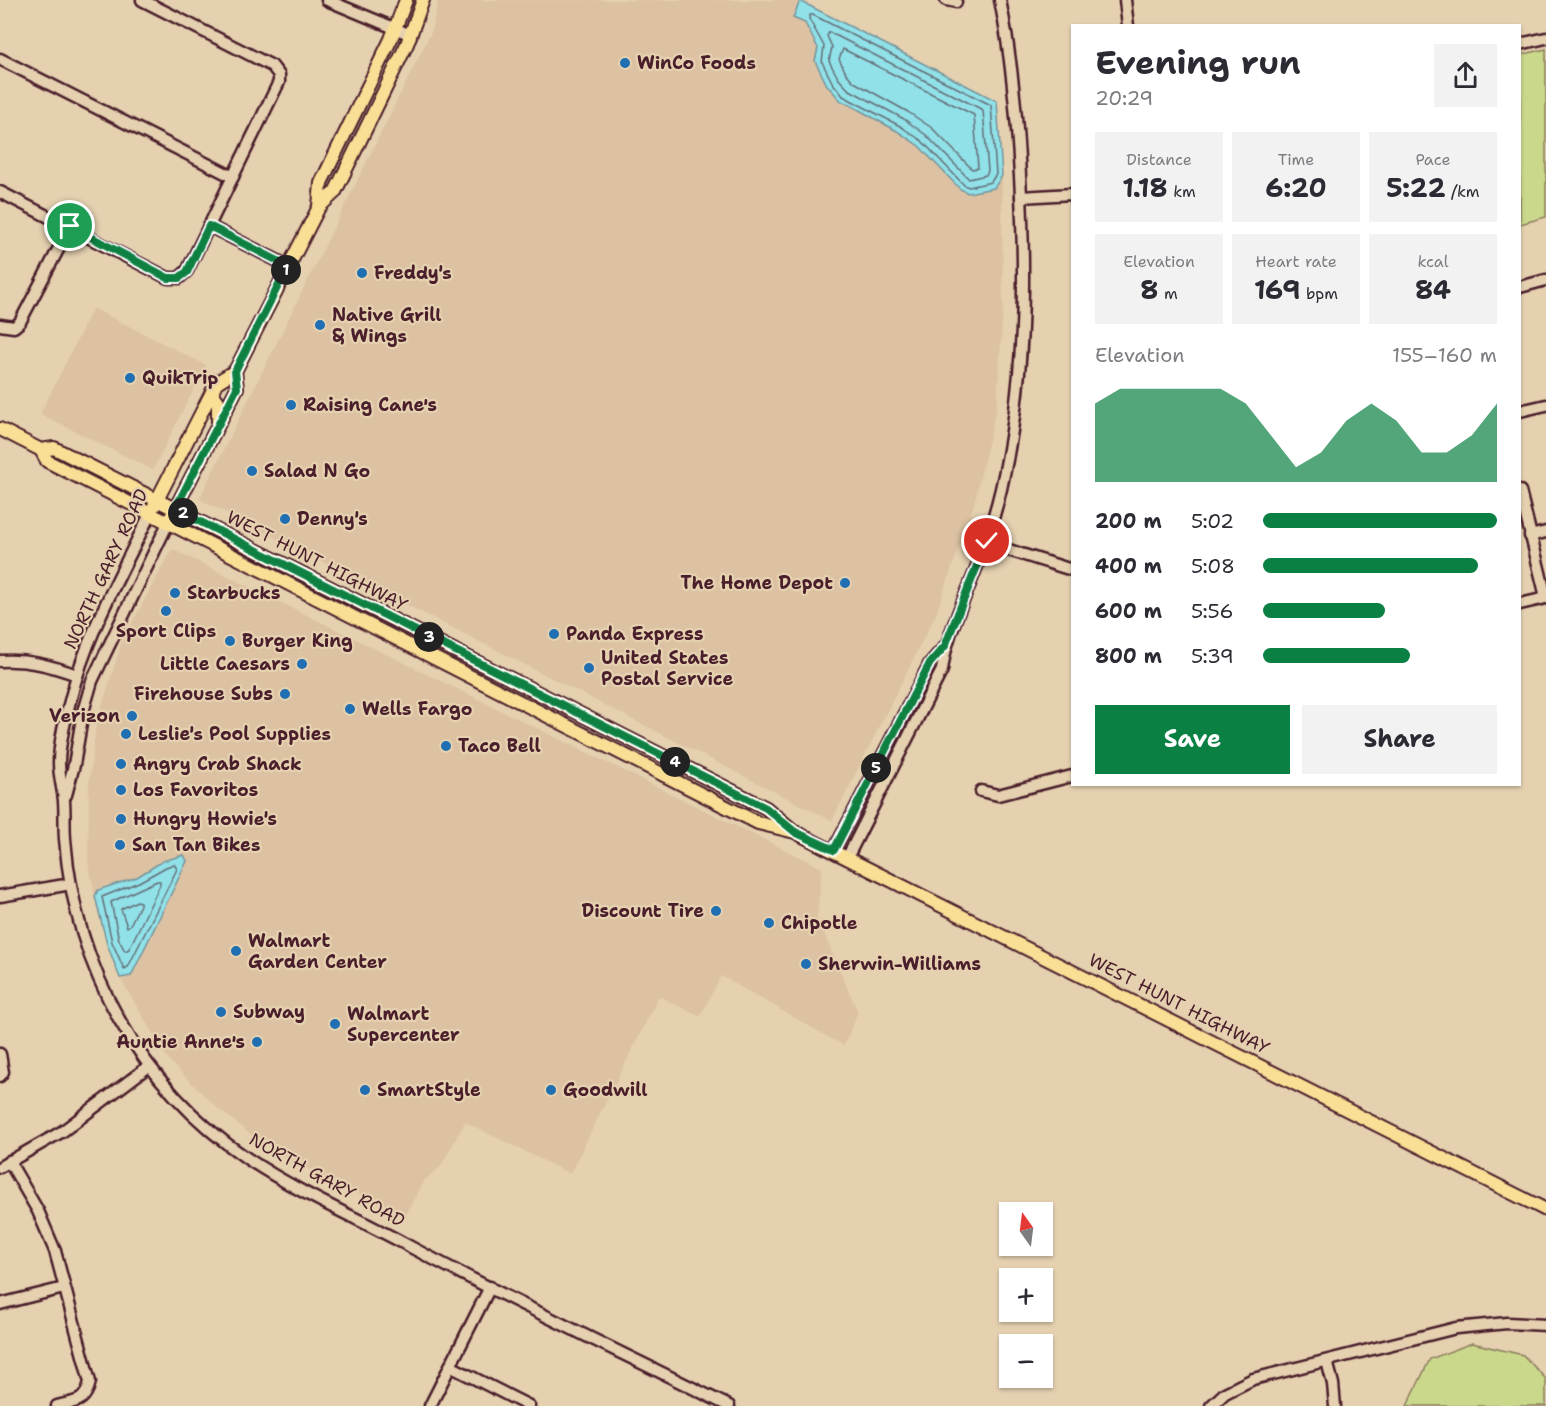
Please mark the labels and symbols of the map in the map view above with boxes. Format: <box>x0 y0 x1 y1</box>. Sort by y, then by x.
place label: WinCo Foods <box>637 51 756 75</box>
marker: WinCo Foods <box>618 56 632 70</box>
pin <box>44 200 95 251</box>
pin: 1 <box>271 255 301 285</box>
place label: Freddy's <box>374 261 452 285</box>
marker: Freddy's <box>355 266 369 280</box>
place label: Native Grill & Wings <box>332 303 442 348</box>
marker: Native Grill & Wings <box>313 318 327 332</box>
place label: QuikTrip <box>142 366 219 390</box>
marker: QuikTrip <box>123 371 137 385</box>
place label: Raising Cane's <box>303 393 437 417</box>
marker: Raising Cane's <box>284 398 298 412</box>
place label: Salad N Go <box>264 459 370 483</box>
marker: Salad N Go <box>245 464 259 478</box>
street label: NORTH GARY ROAD <box>58 485 154 653</box>
pin: 2 <box>168 498 198 528</box>
street label: WEST HUNT HIGHWAY <box>222 505 412 617</box>
place label: Denny's <box>297 507 368 531</box>
marker: Denny's <box>278 512 292 526</box>
pin <box>961 515 1012 566</box>
place label: The Home Depot <box>681 571 833 595</box>
marker: The Home Depot <box>838 576 852 590</box>
place label: Starbucks <box>187 581 281 605</box>
marker: Starbucks <box>168 586 182 600</box>
marker: Sport Clips <box>159 604 173 618</box>
place label: Sport Clips <box>116 619 216 643</box>
pin: 3 <box>414 622 444 652</box>
place label: Panda Express <box>566 622 703 646</box>
marker: Panda Express <box>547 627 561 641</box>
place label: Burger King <box>242 629 353 653</box>
marker: Burger King <box>223 634 237 648</box>
place label: United States Postal Service <box>601 646 733 691</box>
place label: Little Caesars <box>160 652 290 676</box>
marker: Little Caesars <box>295 657 309 671</box>
marker: United States Postal Service <box>582 661 596 675</box>
place label: Firehouse Subs <box>134 682 273 706</box>
marker: Firehouse Subs <box>278 687 292 701</box>
place label: Wells Fargo <box>362 697 472 721</box>
marker: Wells Fargo <box>343 702 357 716</box>
place label: Verizon <box>49 704 120 728</box>
marker: Verizon <box>125 709 139 723</box>
place label: Leslie's Pool Supplies <box>138 722 331 746</box>
marker: Leslie's Pool Supplies <box>119 727 133 741</box>
place label: Taco Bell <box>458 734 541 758</box>
marker: Taco Bell <box>439 739 453 753</box>
pin: 4 <box>660 747 690 777</box>
place label: Angry Crab Shack <box>133 752 302 776</box>
pin: 5 <box>861 753 891 783</box>
marker: Angry Crab Shack <box>114 757 128 771</box>
place label: Los Favoritos <box>133 778 258 802</box>
marker: Los Favoritos <box>114 783 128 797</box>
place label: Hungry Howie's <box>133 807 277 831</box>
marker: Hungry Howie's <box>114 812 128 826</box>
place label: San Tan Bikes <box>132 833 260 857</box>
marker: San Tan Bikes <box>113 838 127 852</box>
place label: Discount Tire <box>581 899 704 923</box>
marker: Discount Tire <box>709 904 723 918</box>
place label: Chipotle <box>781 911 858 935</box>
marker: Chipotle <box>762 916 776 930</box>
place label: Walmart Garden Center <box>248 929 387 974</box>
marker: Walmart Garden Center <box>229 944 243 958</box>
street label: WEST HUNT HIGHWAY <box>1084 948 1274 1060</box>
place label: Sherwin-Williams <box>818 952 981 976</box>
marker: Sherwin-Williams <box>799 957 813 971</box>
place label: Subway <box>233 1000 305 1024</box>
place label: Walmart Supercenter <box>347 1002 460 1047</box>
marker: Subway <box>214 1005 228 1019</box>
marker: Walmart Supercenter <box>328 1017 342 1031</box>
place label: Auntie Anne's <box>116 1030 245 1054</box>
marker: Auntie Anne's <box>250 1035 264 1049</box>
place label: SmartStyle <box>377 1078 481 1102</box>
place label: Goodwill <box>563 1078 647 1102</box>
marker: SmartStyle <box>358 1083 372 1097</box>
marker: Goodwill <box>544 1083 558 1097</box>
street label: NORTH GARY ROAD <box>245 1127 409 1233</box>
north arrow <box>999 1202 1053 1256</box>

